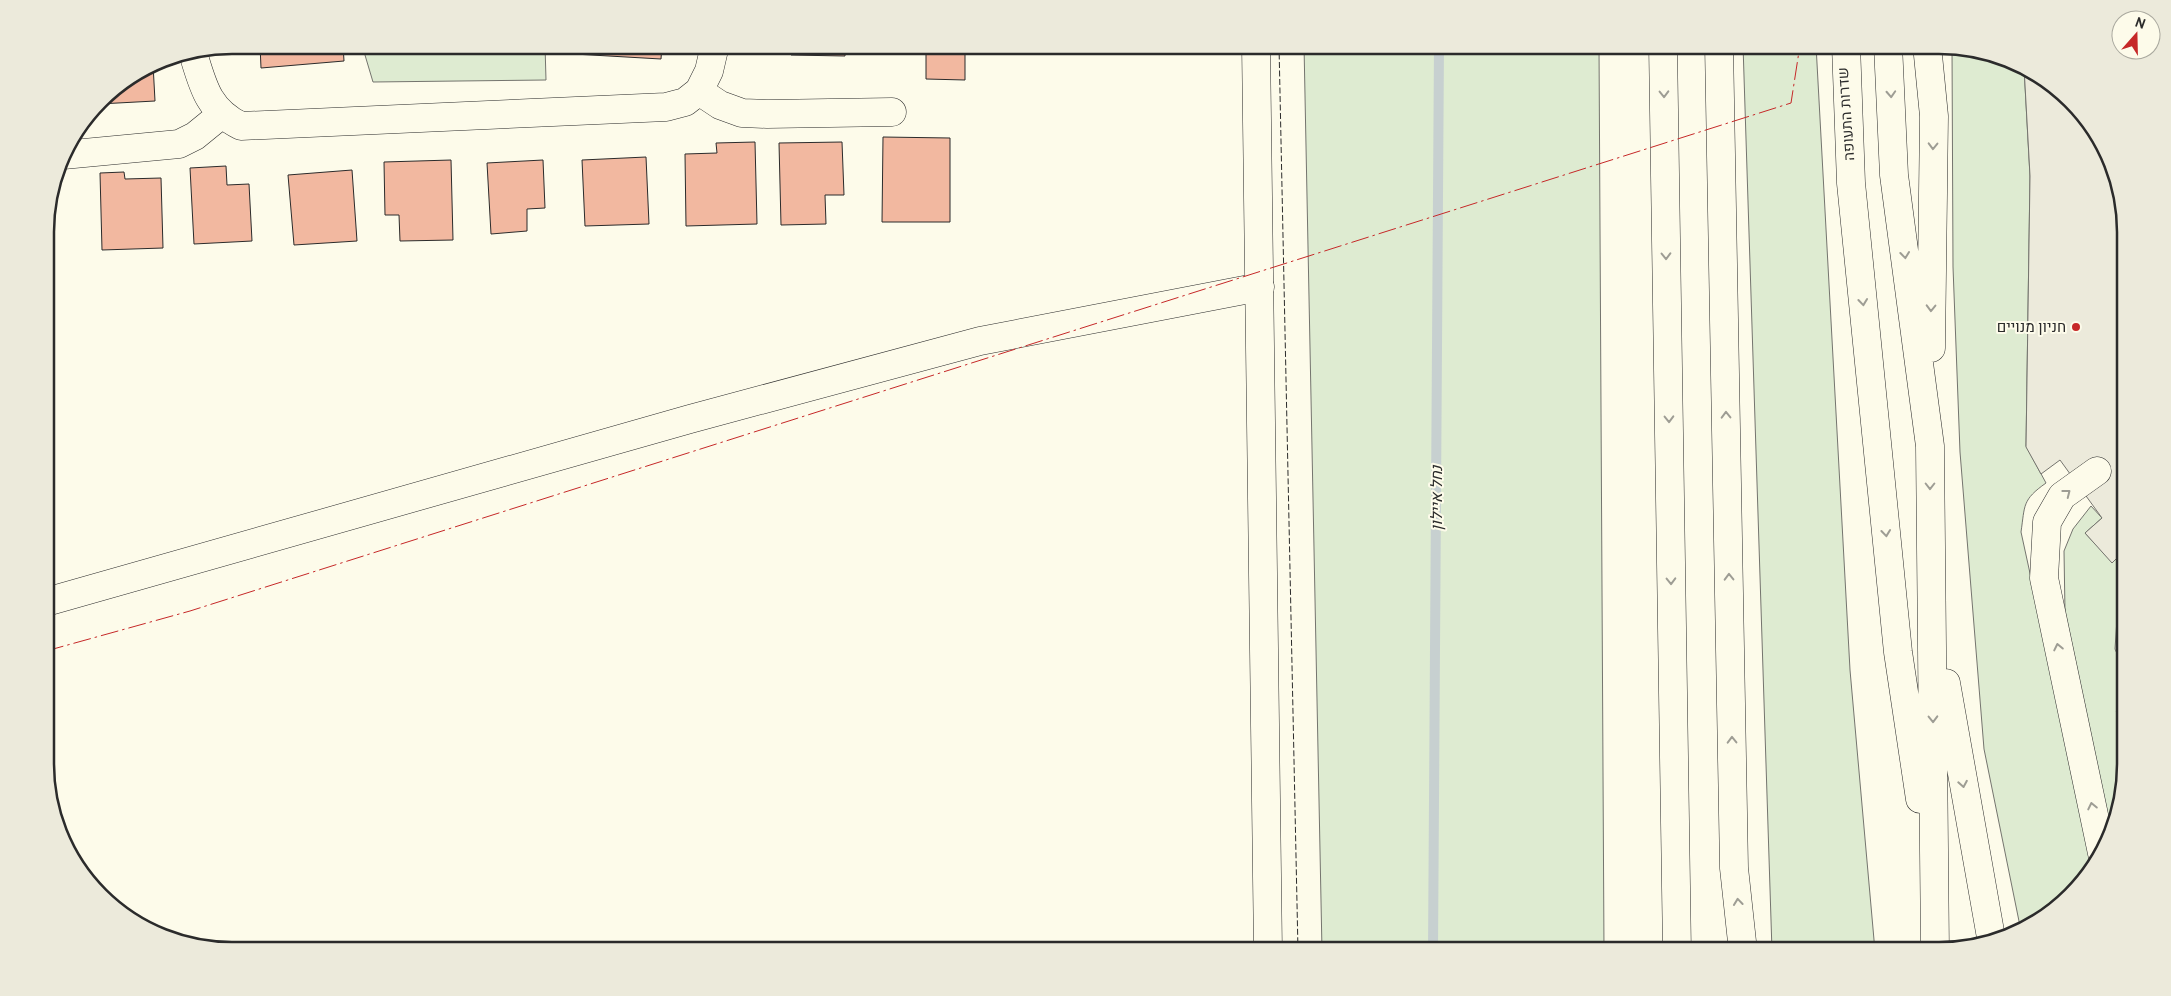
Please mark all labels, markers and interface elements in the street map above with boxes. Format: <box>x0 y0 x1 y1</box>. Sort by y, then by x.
north arrow <box>2111 10 2161 60</box>
text: N <box>2132 14 2148 34</box>
street label: שדרות התעופה <box>1835 66 1860 161</box>
one-way arrow <box>1659 90 1669 98</box>
one-way arrow <box>1885 90 1896 98</box>
one-way arrow <box>1928 142 1939 150</box>
one-way arrow <box>1661 252 1671 260</box>
one-way arrow <box>1899 252 1910 260</box>
one-way arrow <box>1857 298 1868 306</box>
one-way arrow <box>1926 305 1937 313</box>
place label: חניון מנויים <box>1997 319 2066 338</box>
marker: חניון מנויים <box>2070 321 2082 333</box>
one-way arrow <box>1721 411 1731 418</box>
one-way arrow <box>1664 415 1674 423</box>
water label: נחל איילון <box>1428 464 1448 530</box>
one-way arrow <box>1925 483 1935 491</box>
one-way arrow <box>2062 489 2071 498</box>
one-way arrow <box>1880 529 1891 537</box>
one-way arrow <box>1724 573 1734 581</box>
one-way arrow <box>1666 578 1676 585</box>
one-way arrow <box>2053 642 2064 651</box>
one-way arrow <box>1928 716 1938 723</box>
one-way arrow <box>1727 736 1737 744</box>
one-way arrow <box>1958 779 1968 788</box>
one-way arrow <box>2087 801 2097 810</box>
one-way arrow <box>1733 898 1744 906</box>

